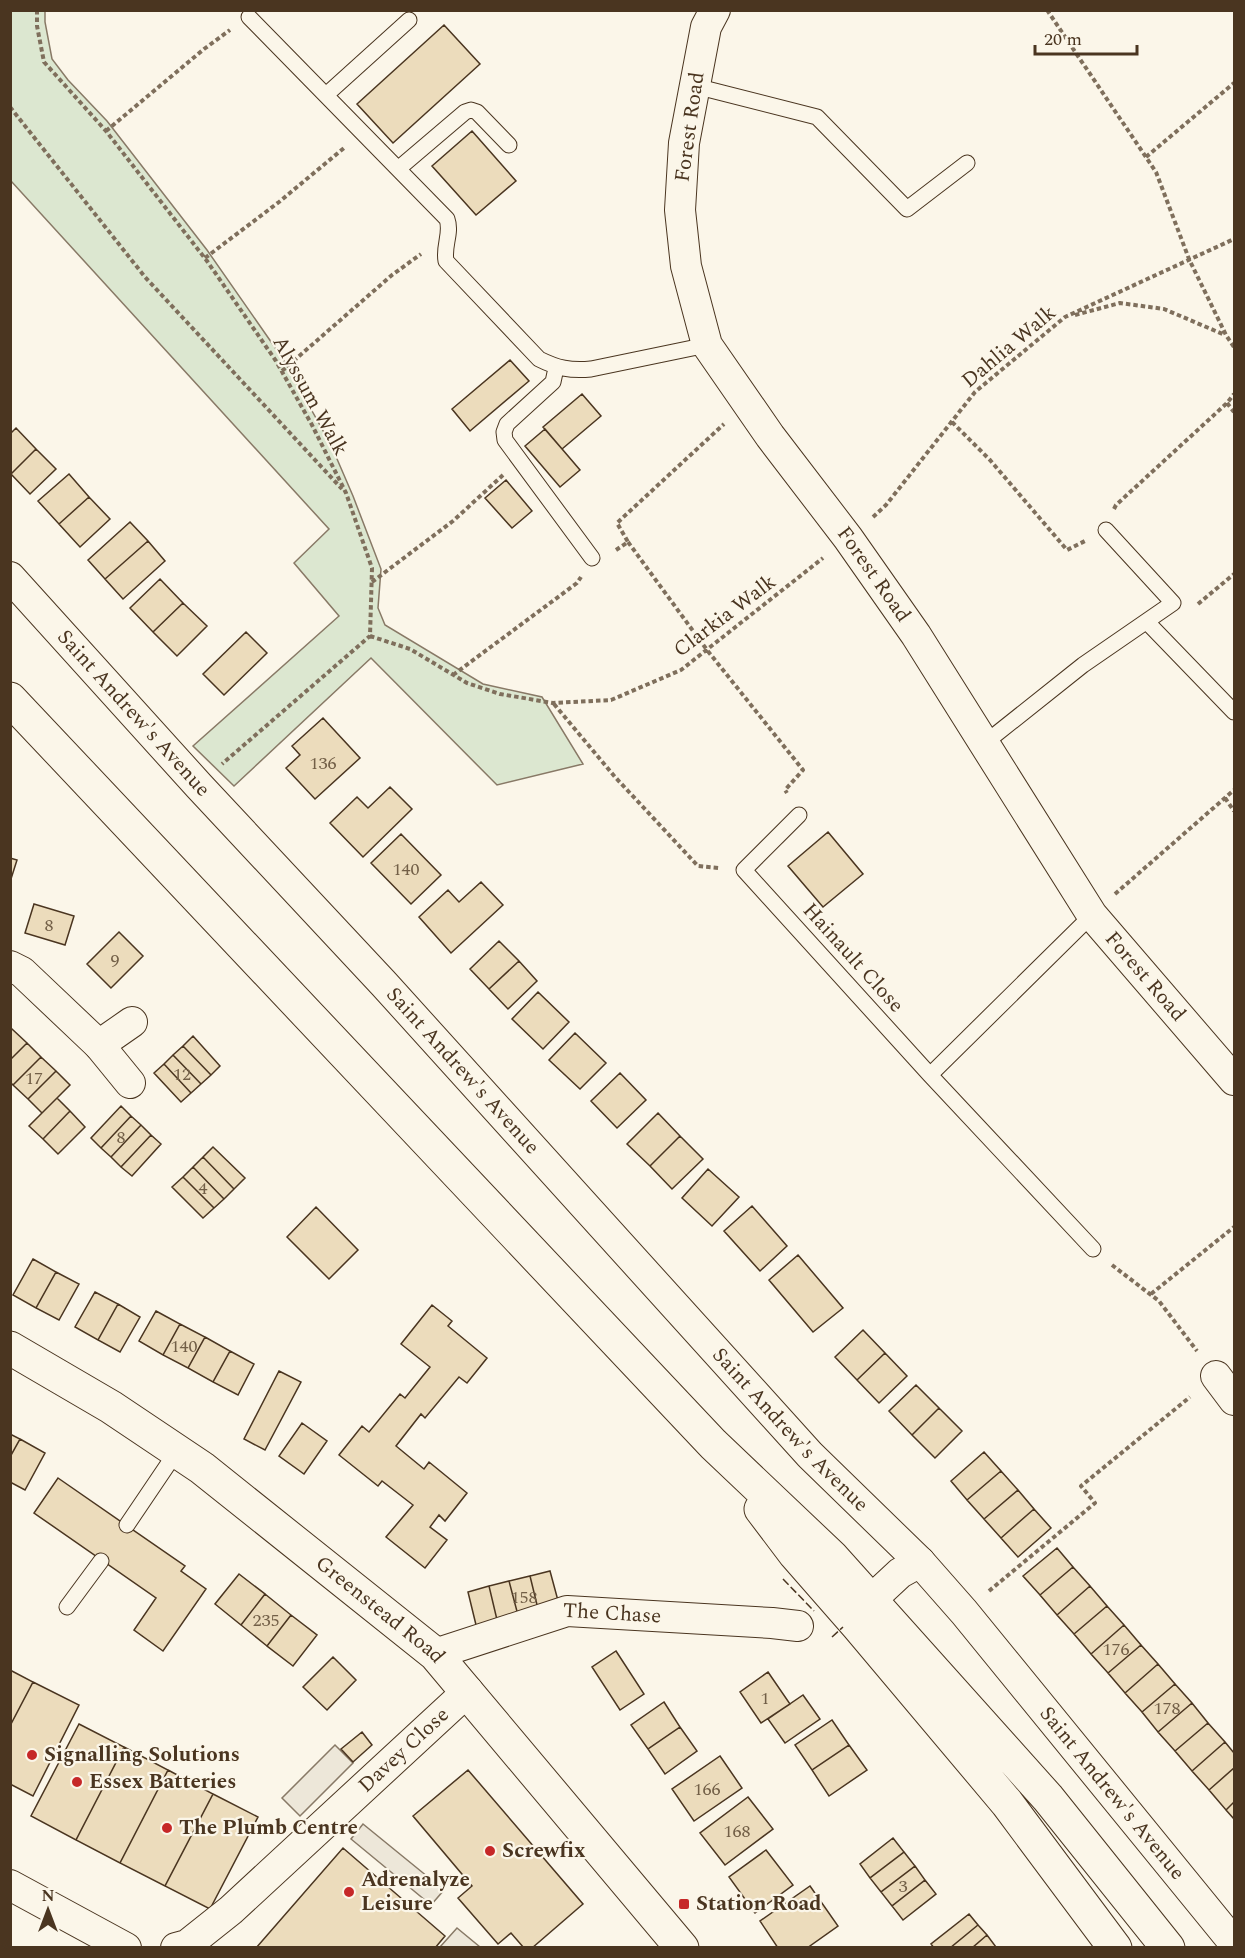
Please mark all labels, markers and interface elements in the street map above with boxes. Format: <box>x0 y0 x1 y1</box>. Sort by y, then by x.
scale bar <box>1035 18 1137 56</box>
text: 20 m <box>1044 26 1082 53</box>
street label: Forest Road <box>666 70 714 184</box>
street label: Dahlia Walk <box>955 298 1064 396</box>
street label: Alyssum Walk <box>264 330 356 462</box>
street label: Forest Road <box>829 519 918 629</box>
street label: Clarkia Walk <box>667 566 783 665</box>
street label: Saint Andrew's Avenue <box>49 622 218 805</box>
house number: 136 <box>310 750 337 777</box>
house number: 140 <box>393 856 420 883</box>
street label: Hainault Close <box>795 896 911 1020</box>
house number: 8 <box>45 912 54 939</box>
street label: Forest Road <box>1097 924 1193 1029</box>
house number: 9 <box>111 947 120 974</box>
street label: Saint Andrew's Avenue <box>378 980 547 1162</box>
house number: 12 <box>173 1061 191 1088</box>
house number: 17 <box>25 1065 43 1092</box>
house number: 8 <box>117 1124 126 1151</box>
house number: 4 <box>199 1175 208 1202</box>
house number: 140 <box>171 1333 198 1360</box>
street label: Saint Andrew's Avenue <box>704 1340 876 1520</box>
street label: Greenstead Road <box>308 1548 453 1671</box>
house number: 158 <box>511 1584 538 1611</box>
street label: The Chase <box>562 1595 662 1632</box>
house number: 235 <box>253 1607 280 1634</box>
house number: 176 <box>1103 1636 1130 1663</box>
house number: 1 <box>761 1685 770 1712</box>
house number: 178 <box>1154 1695 1181 1722</box>
street label: Saint Andrew's Avenue <box>1031 1699 1193 1887</box>
street label: Davey Close <box>351 1700 457 1801</box>
place label: Signalling Solutions <box>44 1739 240 1771</box>
marker: Signalling Solutions <box>25 1748 39 1762</box>
place label: Essex Batteries <box>89 1766 236 1798</box>
marker: Essex Batteries <box>70 1775 84 1789</box>
house number: 166 <box>694 1776 721 1803</box>
place label: The Plumb Centre <box>179 1812 358 1844</box>
house number: 168 <box>724 1818 751 1845</box>
marker: The Plumb Centre <box>160 1821 174 1835</box>
place label: Screwfix <box>502 1835 586 1867</box>
marker: Screwfix <box>483 1844 497 1858</box>
place label: Adrenalyze Leisure <box>361 1864 470 1920</box>
house number: 3 <box>899 1873 908 1900</box>
north arrow <box>18 1880 78 1940</box>
text: N <box>41 1884 55 1908</box>
marker: Adrenalyze Leisure <box>342 1885 356 1899</box>
place label: Station Road <box>696 1888 822 1920</box>
marker: Station Road <box>677 1897 691 1911</box>

